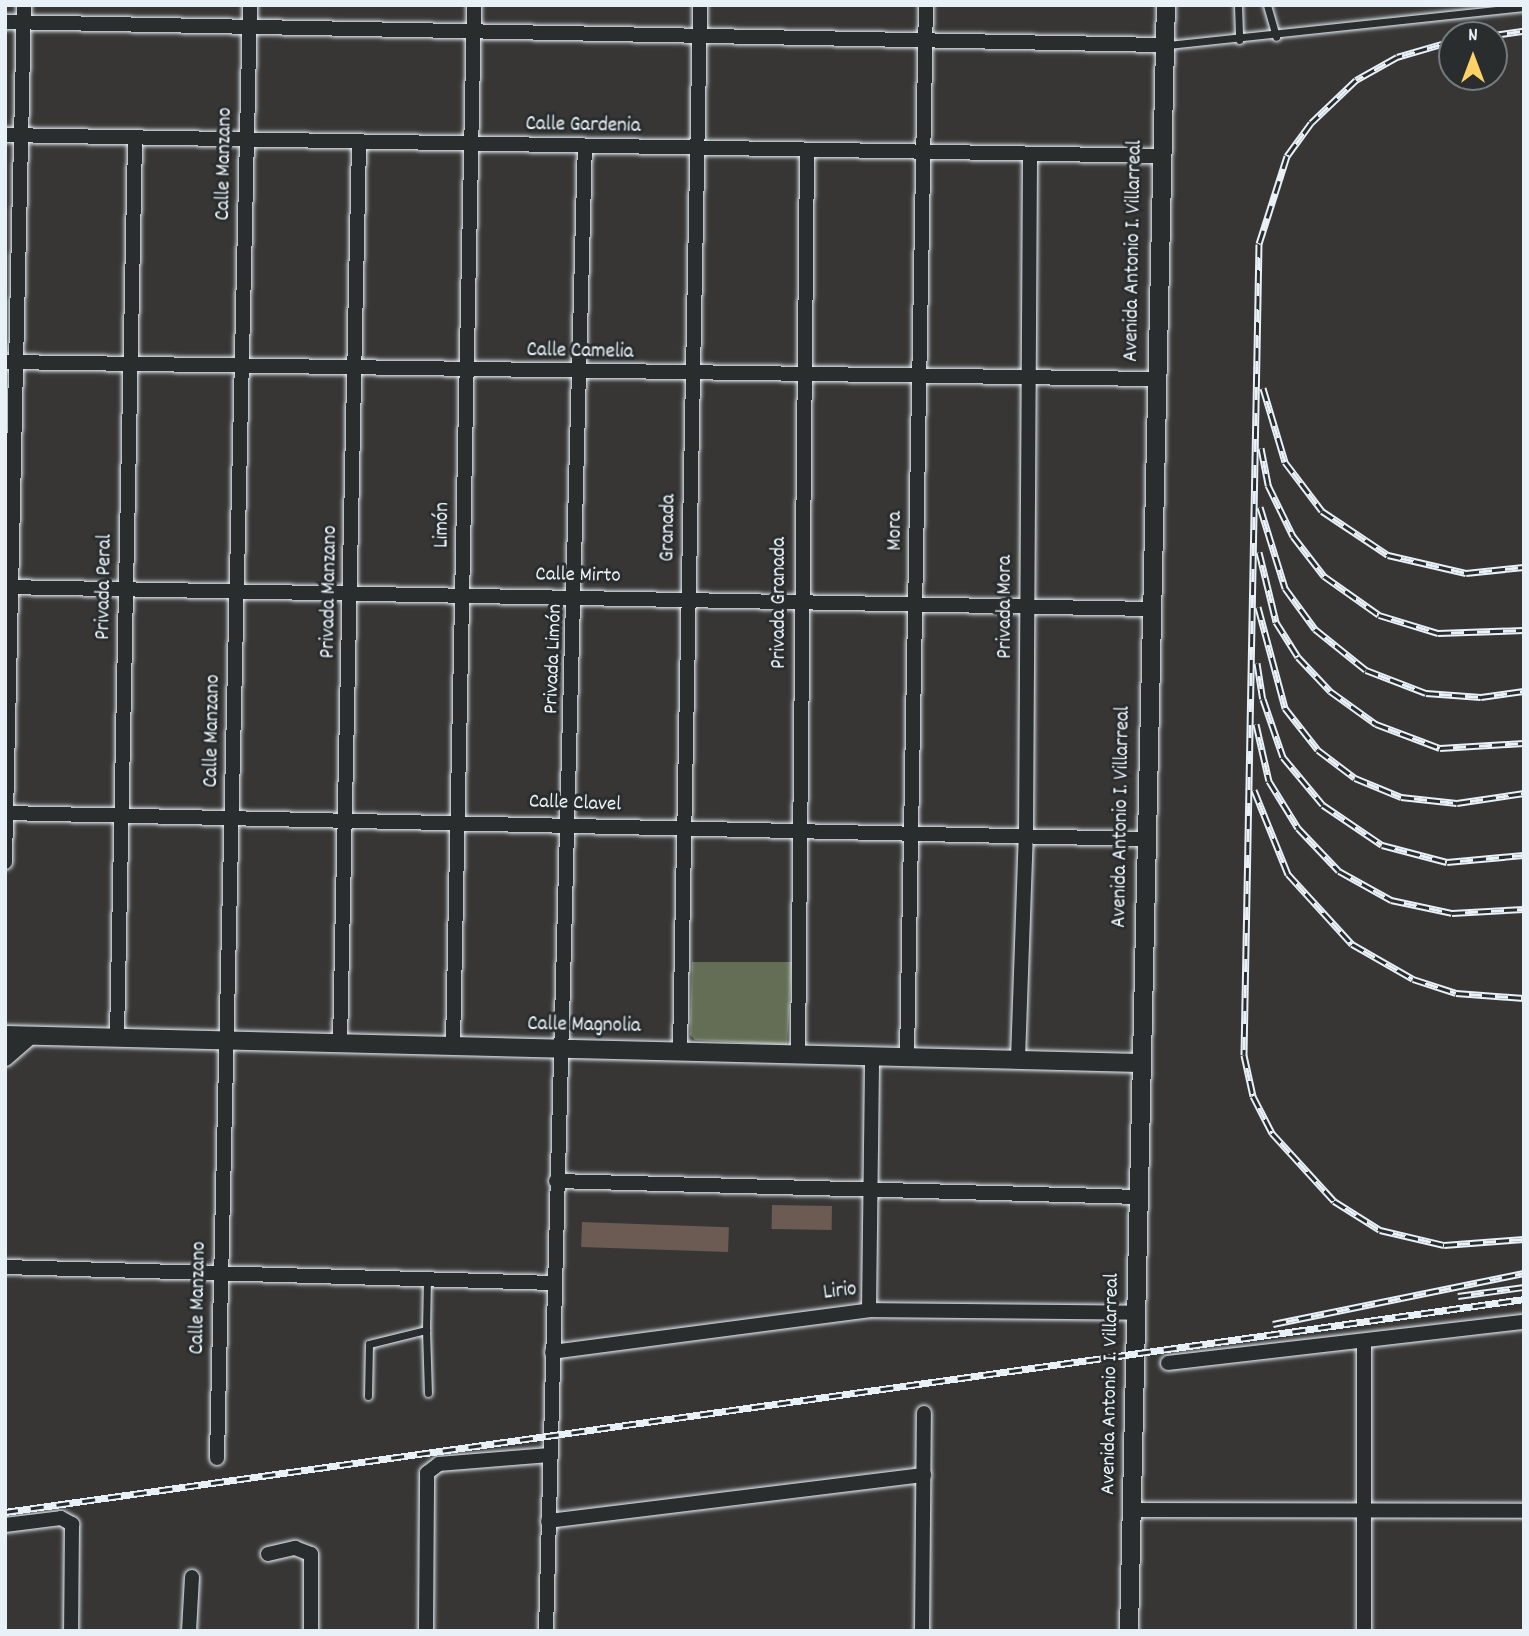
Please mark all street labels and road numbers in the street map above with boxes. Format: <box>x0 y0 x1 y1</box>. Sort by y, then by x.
street label: Calle Manzano <box>211 107 239 221</box>
street label: Calle Gardenia <box>525 112 641 140</box>
street label: Avenida Antonio I. Villarreal <box>1119 140 1149 362</box>
street label: Calle Camelia <box>526 338 634 366</box>
street label: Granada <box>656 494 682 562</box>
street label: Limón <box>430 502 456 548</box>
street label: Mora <box>883 511 909 551</box>
street label: Privada Manzano <box>316 525 344 659</box>
street label: Privada Peral <box>91 534 119 640</box>
street label: Privada Granada <box>767 537 793 669</box>
street label: Privada Mora <box>993 555 1019 659</box>
street label: Calle Mirto <box>535 563 621 589</box>
street label: Privada Limón <box>539 604 569 714</box>
street label: Calle Manzano <box>199 674 227 788</box>
street label: Avenida Antonio I. Villarreal <box>1107 706 1137 928</box>
street label: Calle Clavel <box>528 790 622 818</box>
street label: Calle Magnolia <box>527 1012 641 1040</box>
street label: Calle Manzano <box>185 1241 213 1355</box>
street label: Avenida Antonio I. Villarreal <box>1096 1273 1126 1495</box>
street label: Lirio <box>822 1277 858 1307</box>

